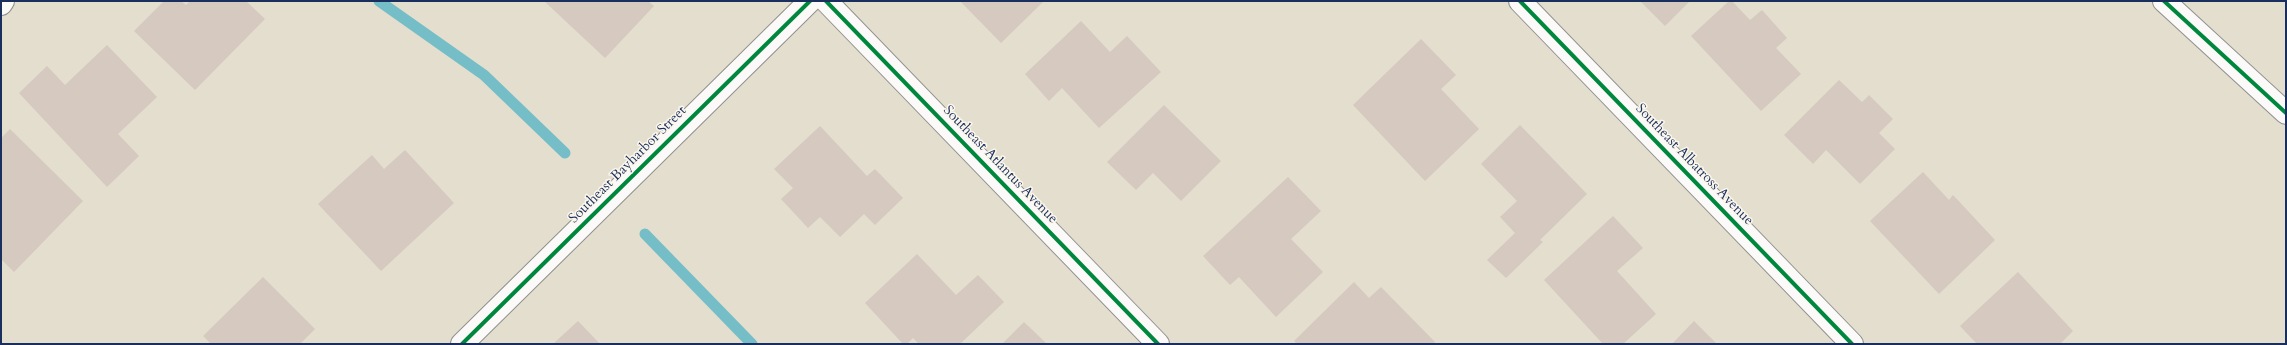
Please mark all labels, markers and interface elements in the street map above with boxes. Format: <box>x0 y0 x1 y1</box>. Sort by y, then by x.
street label: Southeast Albatross Avenue <box>1632 101 1756 229</box>
street label: Southeast Bayharbor Street <box>566 103 690 227</box>
street label: Southeast Atlantus Avenue <box>939 103 1061 227</box>

